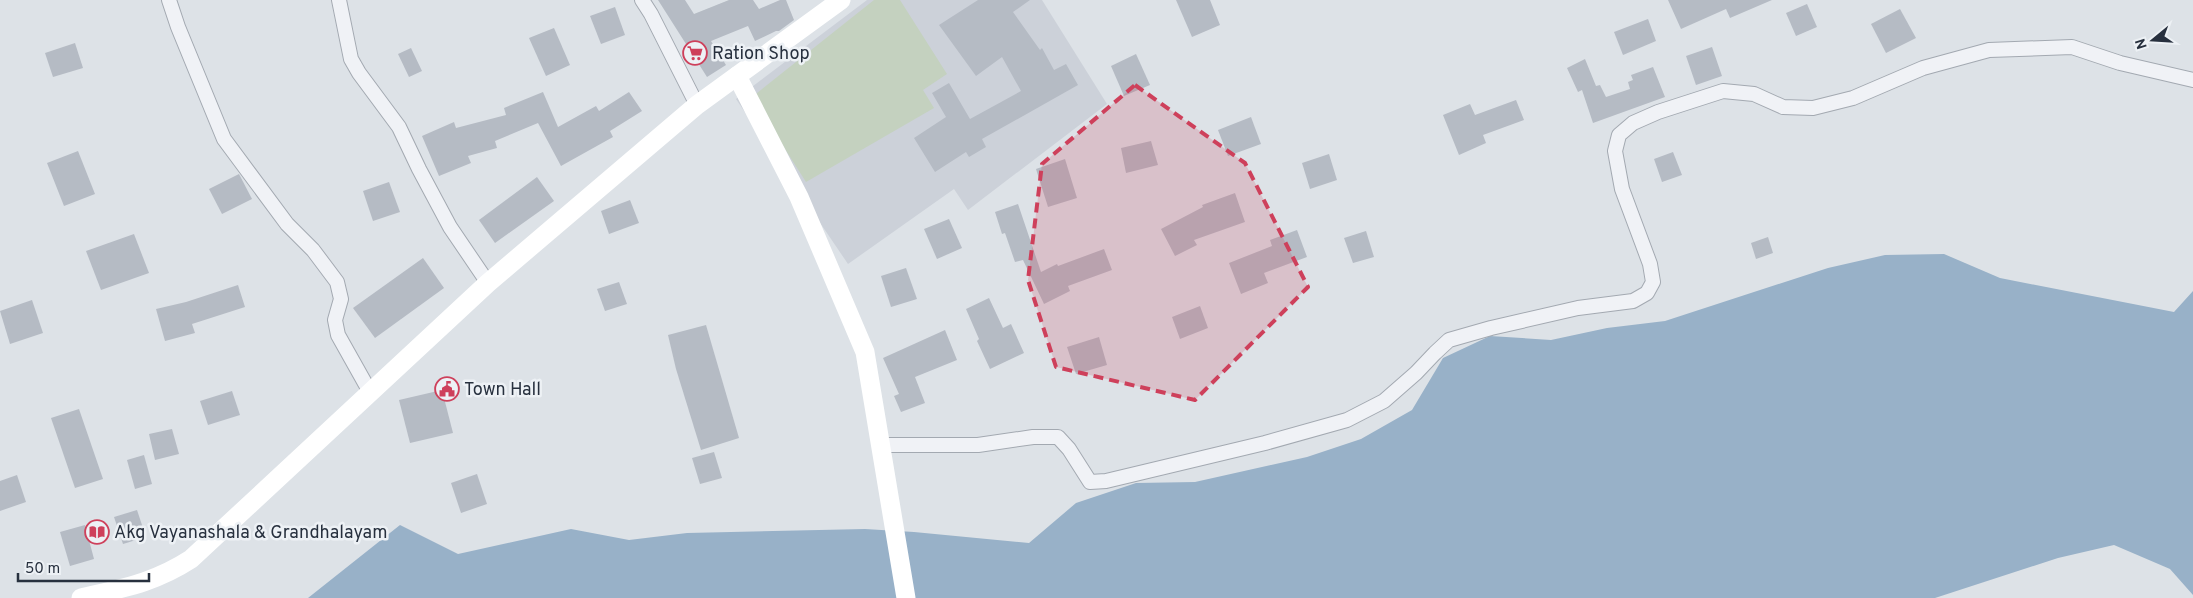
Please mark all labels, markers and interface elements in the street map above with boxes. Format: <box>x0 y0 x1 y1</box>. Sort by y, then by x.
north arrow <box>2128 15 2178 65</box>
text: N <box>2132 36 2152 51</box>
supermarket icon: Ration Shop <box>682 40 708 66</box>
place label: Ration Shop <box>712 43 810 66</box>
public building icon: Town Hall <box>434 376 460 402</box>
place label: Town Hall <box>464 379 541 402</box>
library icon: Akg Vayanashala & Grandhalayam <box>84 519 110 545</box>
place label: Akg Vayanashala & Grandhalayam <box>114 522 388 545</box>
scale bar <box>18 550 149 582</box>
text: 50 m <box>25 560 60 579</box>

